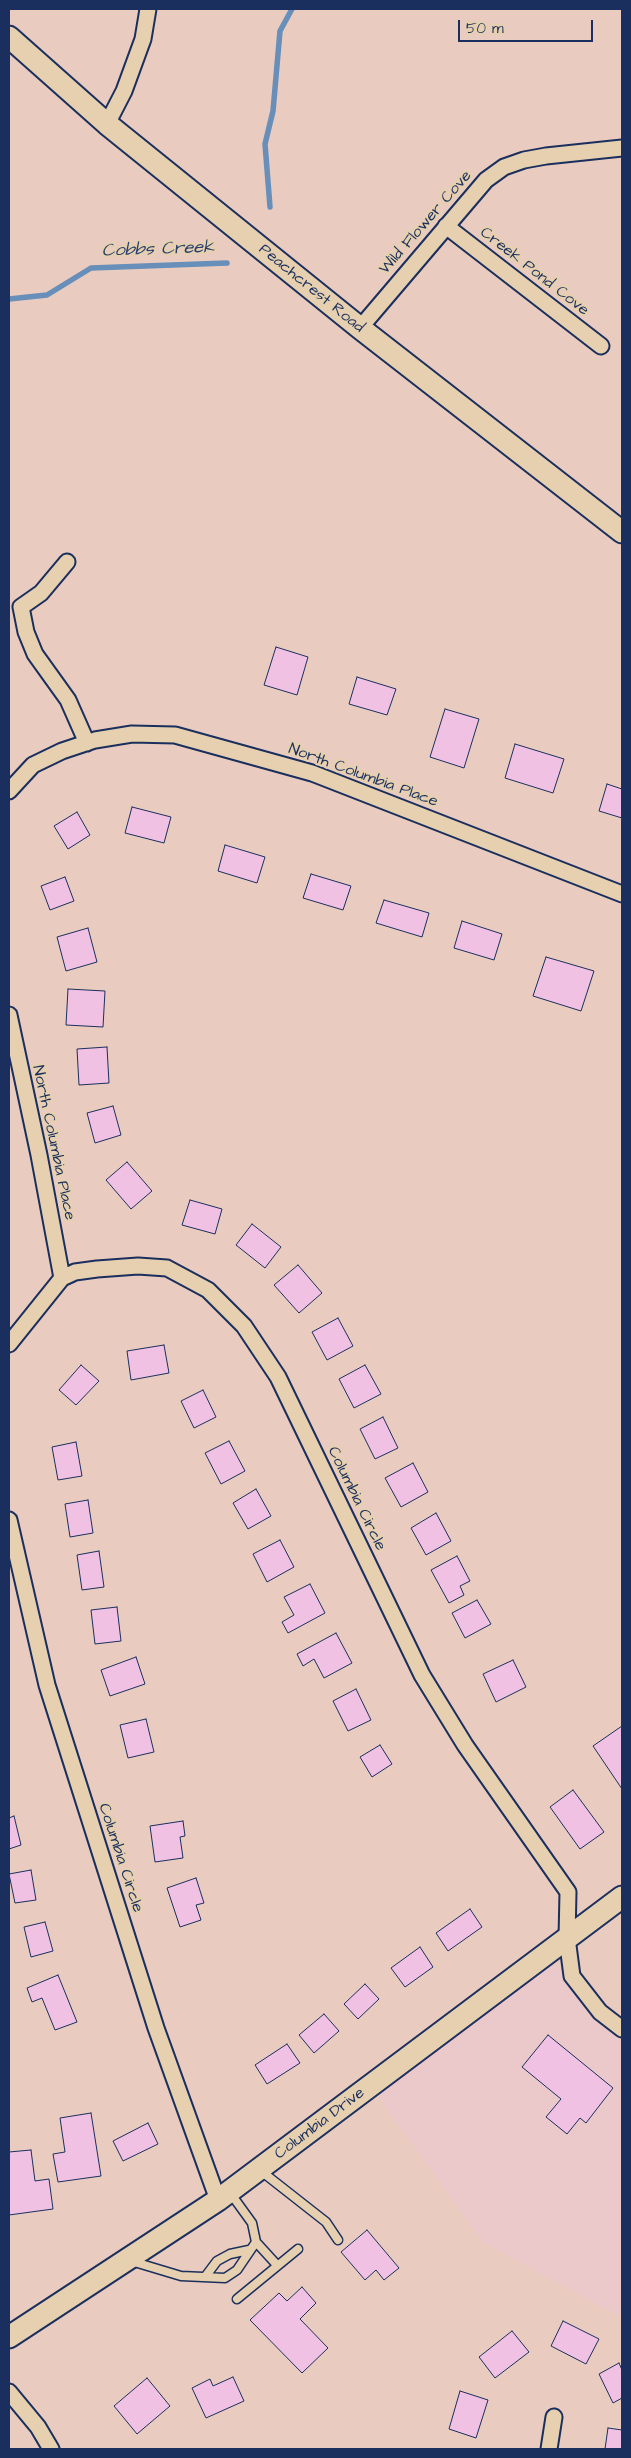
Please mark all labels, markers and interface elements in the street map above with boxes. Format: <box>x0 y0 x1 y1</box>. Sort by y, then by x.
scale bar <box>461 10 596 42</box>
text: 50 m <box>466 18 504 39</box>
street label: Wild Flower Cove <box>376 167 476 279</box>
street label: Creek Pond Cove <box>476 224 592 320</box>
water label: Cobbs Creek <box>101 237 215 263</box>
street label: Peachcrest Road <box>254 241 368 337</box>
street label: North Columbia Place <box>286 740 440 812</box>
street label: North Columbia Place <box>27 1064 79 1222</box>
street label: Columbia Circle <box>323 1444 389 1554</box>
street label: Columbia Circle <box>93 1801 147 1915</box>
street label: Columbia Drive <box>271 2084 369 2164</box>

